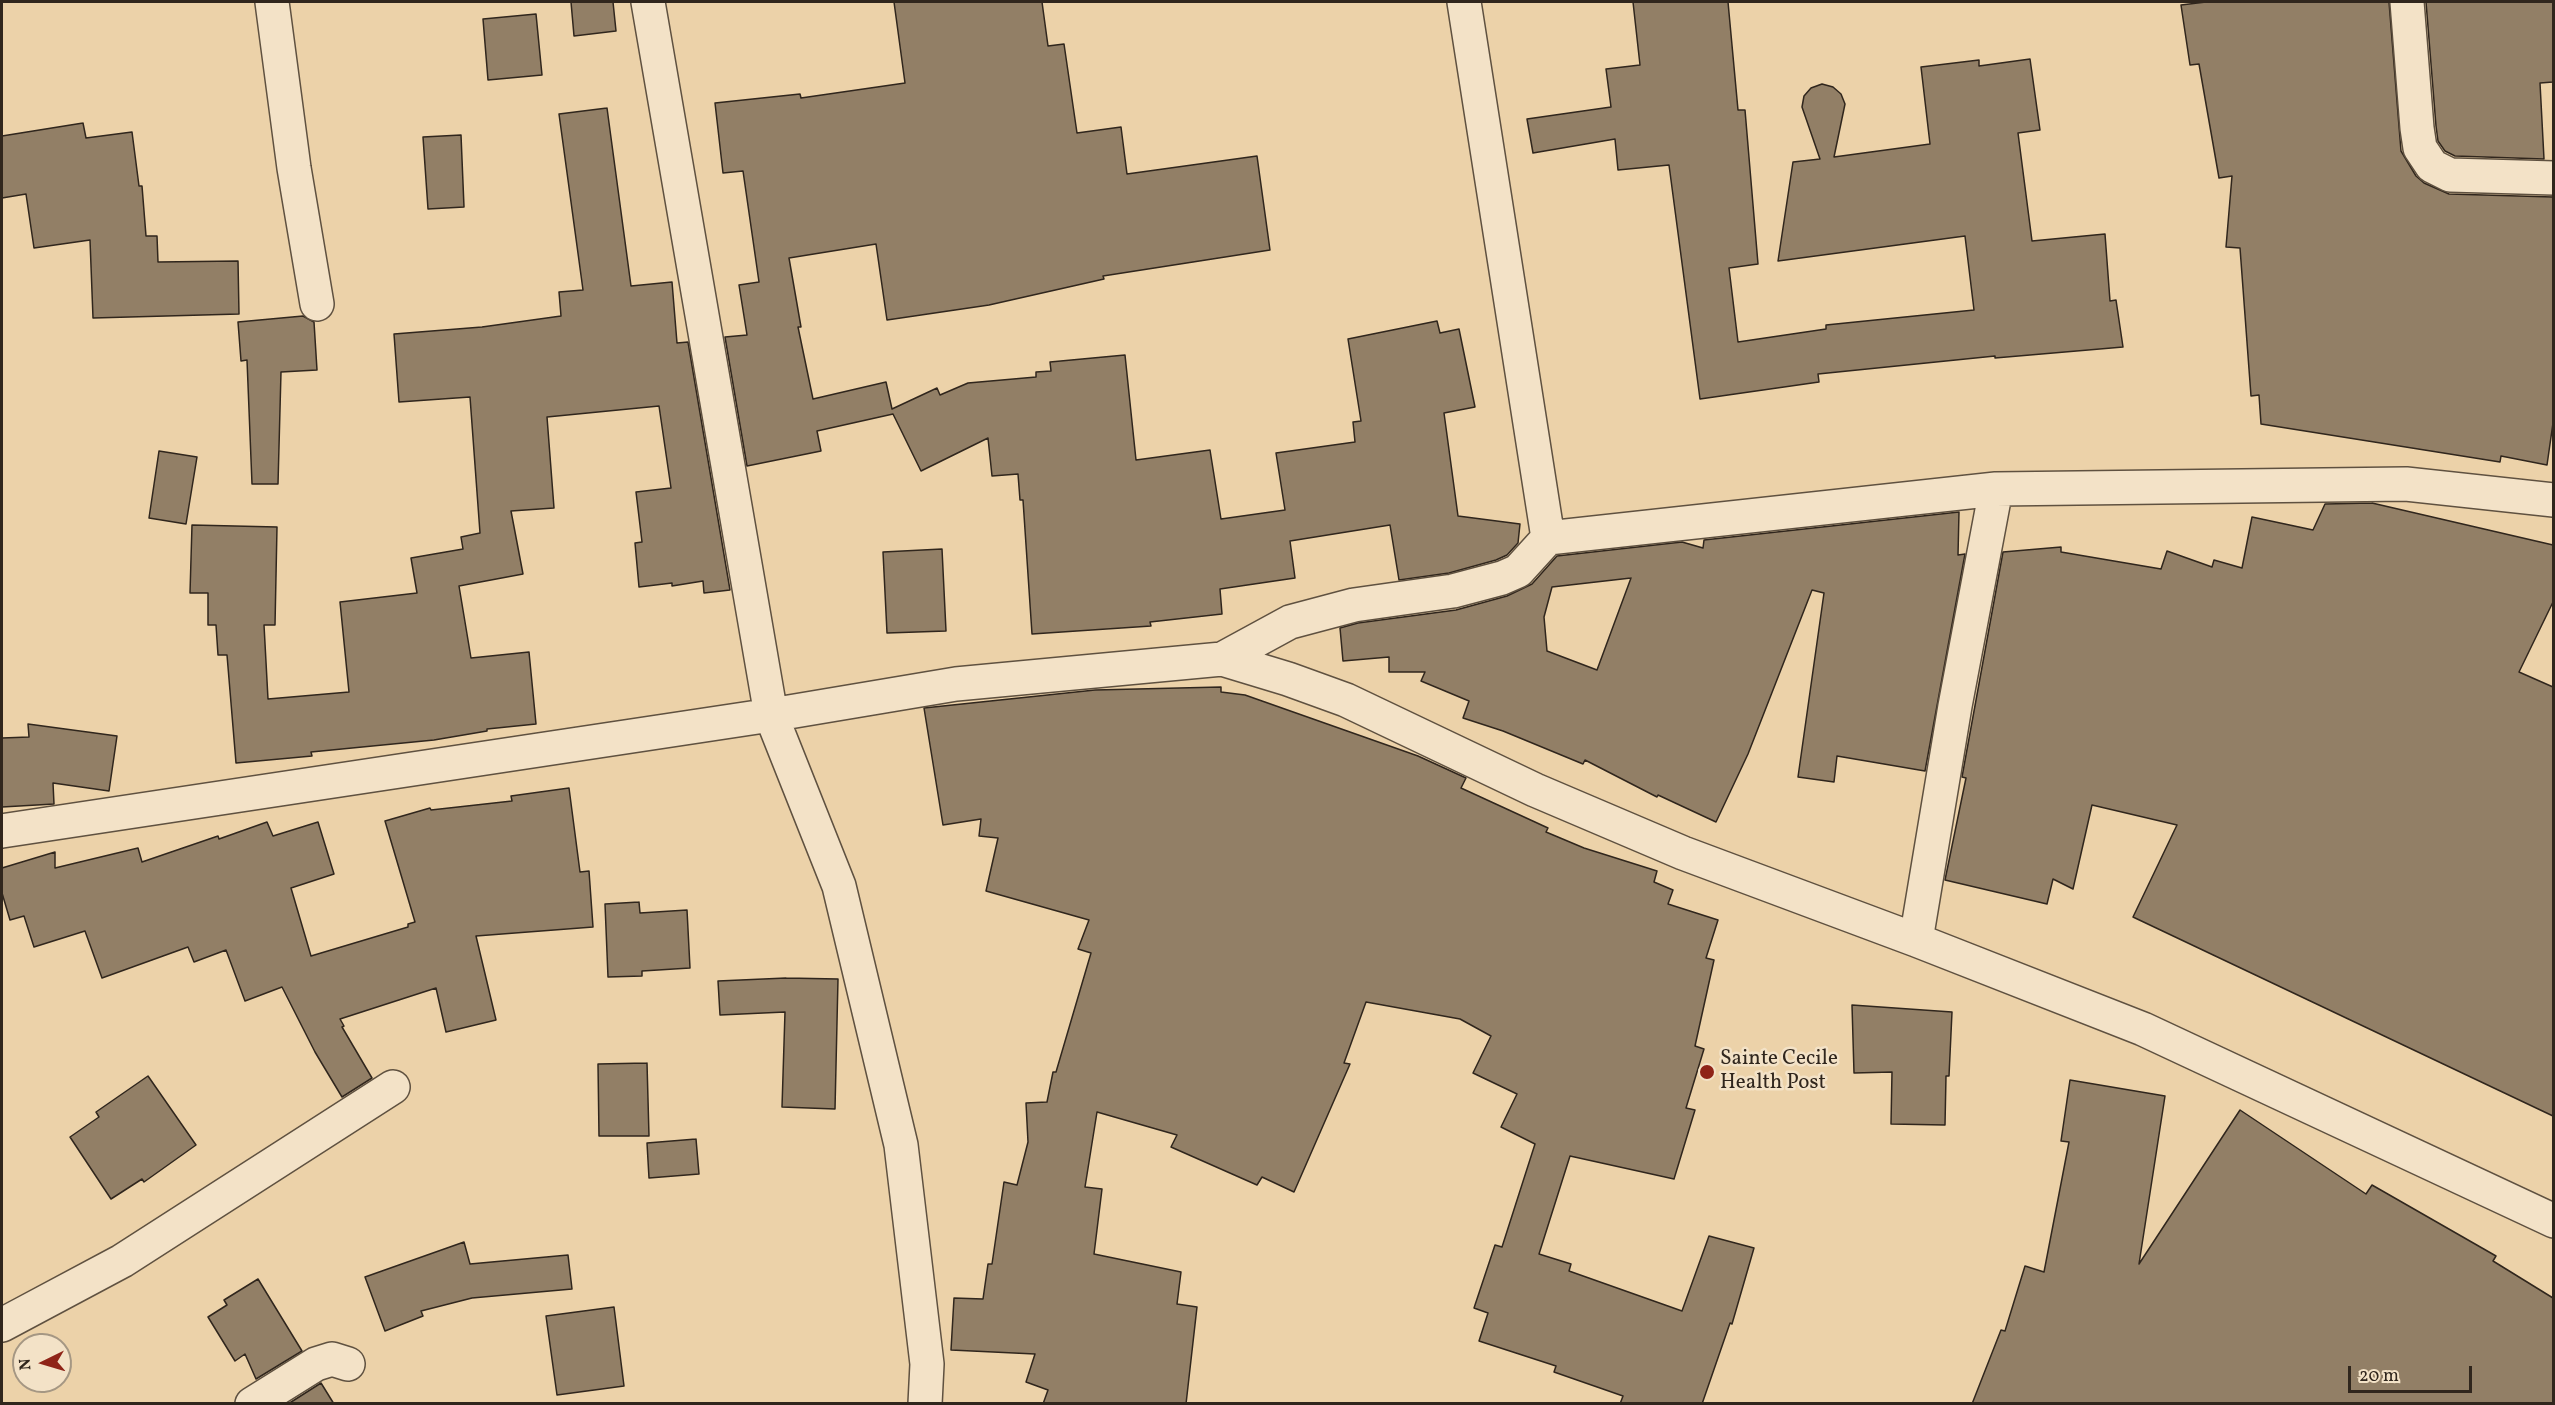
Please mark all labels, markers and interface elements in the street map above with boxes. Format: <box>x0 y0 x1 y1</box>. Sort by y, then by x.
place label: Sainte Cecile Health Post <box>1720 1047 1838 1097</box>
marker: Sainte Cecile Health Post <box>1698 1063 1716 1081</box>
north arrow <box>12 1333 72 1393</box>
scale bar <box>2351 1354 2476 1392</box>
text: N <box>15 1358 38 1371</box>
text: 20 m <box>2359 1364 2399 1389</box>

